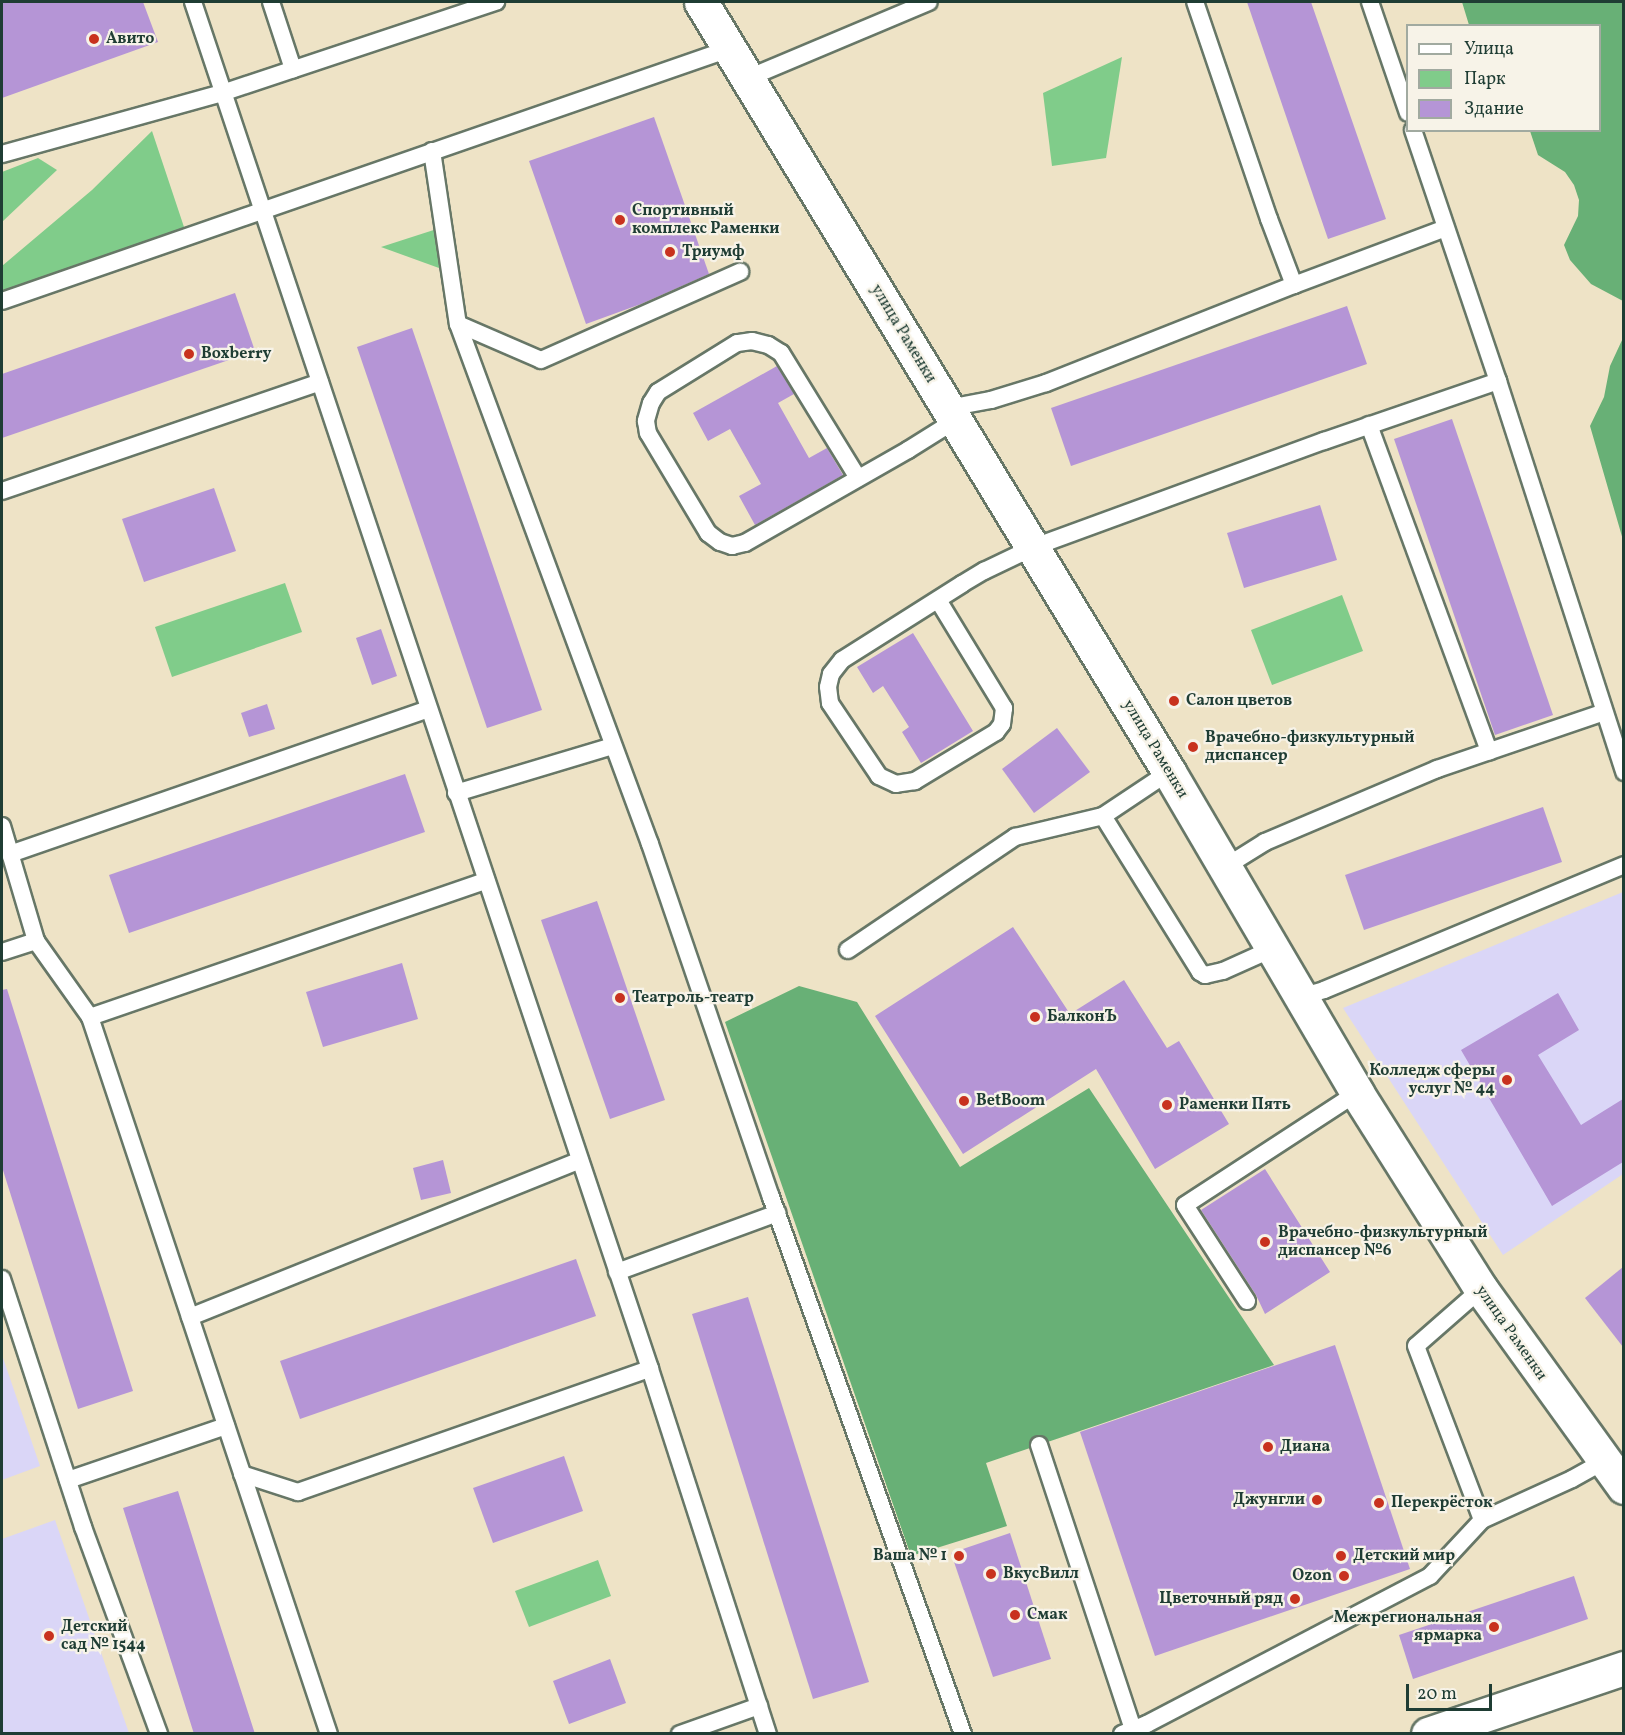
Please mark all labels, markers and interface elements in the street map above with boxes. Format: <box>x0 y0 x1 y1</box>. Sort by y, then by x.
legend <box>1406 24 1601 132</box>
place label: Авито <box>106 29 155 49</box>
marker: Авито <box>87 32 101 46</box>
text: Улица <box>1464 37 1514 62</box>
text: Парк <box>1464 67 1506 92</box>
text: Здание <box>1464 97 1524 122</box>
place label: Спортивный комплекс Раменки <box>632 201 780 239</box>
marker: Спортивный комплекс Раменки <box>613 213 627 227</box>
place label: Триумф <box>682 242 745 262</box>
marker: Триумф <box>663 245 677 259</box>
street label: улица Раменки <box>866 281 940 387</box>
place label: Boxberry <box>201 344 272 364</box>
marker: Boxberry <box>182 347 196 361</box>
place label: Салон цветов <box>1186 691 1292 711</box>
marker: Салон цветов <box>1167 694 1181 708</box>
street label: улица Раменки <box>1118 696 1192 802</box>
place label: Врачебно-физкультурный диспансер <box>1205 728 1414 766</box>
marker: Врачебно-физкультурный диспансер <box>1186 740 1200 754</box>
place label: Театроль-театр <box>632 988 754 1008</box>
marker: Театроль-театр <box>613 991 627 1005</box>
place label: БалконЪ <box>1047 1007 1117 1027</box>
marker: БалконЪ <box>1028 1010 1042 1024</box>
place label: Колледж сферы услуг № 44 <box>1369 1061 1495 1099</box>
marker: Колледж сферы услуг № 44 <box>1500 1073 1514 1087</box>
place label: BetBoom <box>976 1091 1045 1111</box>
marker: BetBoom <box>957 1094 971 1108</box>
place label: Раменки Пять <box>1179 1095 1291 1115</box>
marker: Раменки Пять <box>1160 1098 1174 1112</box>
place label: Врачебно-физкультурный диспансер №6 <box>1278 1223 1487 1261</box>
marker: Врачебно-физкультурный диспансер №6 <box>1256 1233 1274 1251</box>
street label: улица Раменки <box>1471 1282 1551 1384</box>
place label: Диана <box>1280 1437 1330 1457</box>
marker: Диана <box>1261 1440 1275 1454</box>
place label: Джунгли <box>1233 1490 1305 1510</box>
marker: Джунгли <box>1310 1493 1324 1507</box>
place label: Перекрёсток <box>1391 1493 1493 1513</box>
marker: Перекрёсток <box>1372 1496 1386 1510</box>
place label: Ваша № 1 <box>873 1546 947 1566</box>
place label: Детский мир <box>1353 1546 1455 1566</box>
marker: Ваша № 1 <box>952 1549 966 1563</box>
marker: Детский мир <box>1334 1549 1348 1563</box>
place label: ВкусВилл <box>1003 1564 1079 1584</box>
place label: Ozon <box>1292 1566 1332 1586</box>
marker: ВкусВилл <box>984 1567 998 1581</box>
marker: Ozon <box>1337 1569 1351 1583</box>
place label: Цветочный ряд <box>1159 1589 1283 1609</box>
marker: Цветочный ряд <box>1288 1592 1302 1606</box>
place label: Смак <box>1027 1605 1068 1625</box>
marker: Смак <box>1008 1608 1022 1622</box>
place label: Межрегиональная ярмарка <box>1334 1608 1482 1646</box>
place label: Детский сад № 1544 <box>61 1617 146 1655</box>
marker: Межрегиональная ярмарка <box>1487 1620 1501 1634</box>
marker: Детский сад № 1544 <box>42 1629 56 1643</box>
scale bar <box>1409 1672 1494 1710</box>
text: 20 m <box>1417 1682 1457 1707</box>

